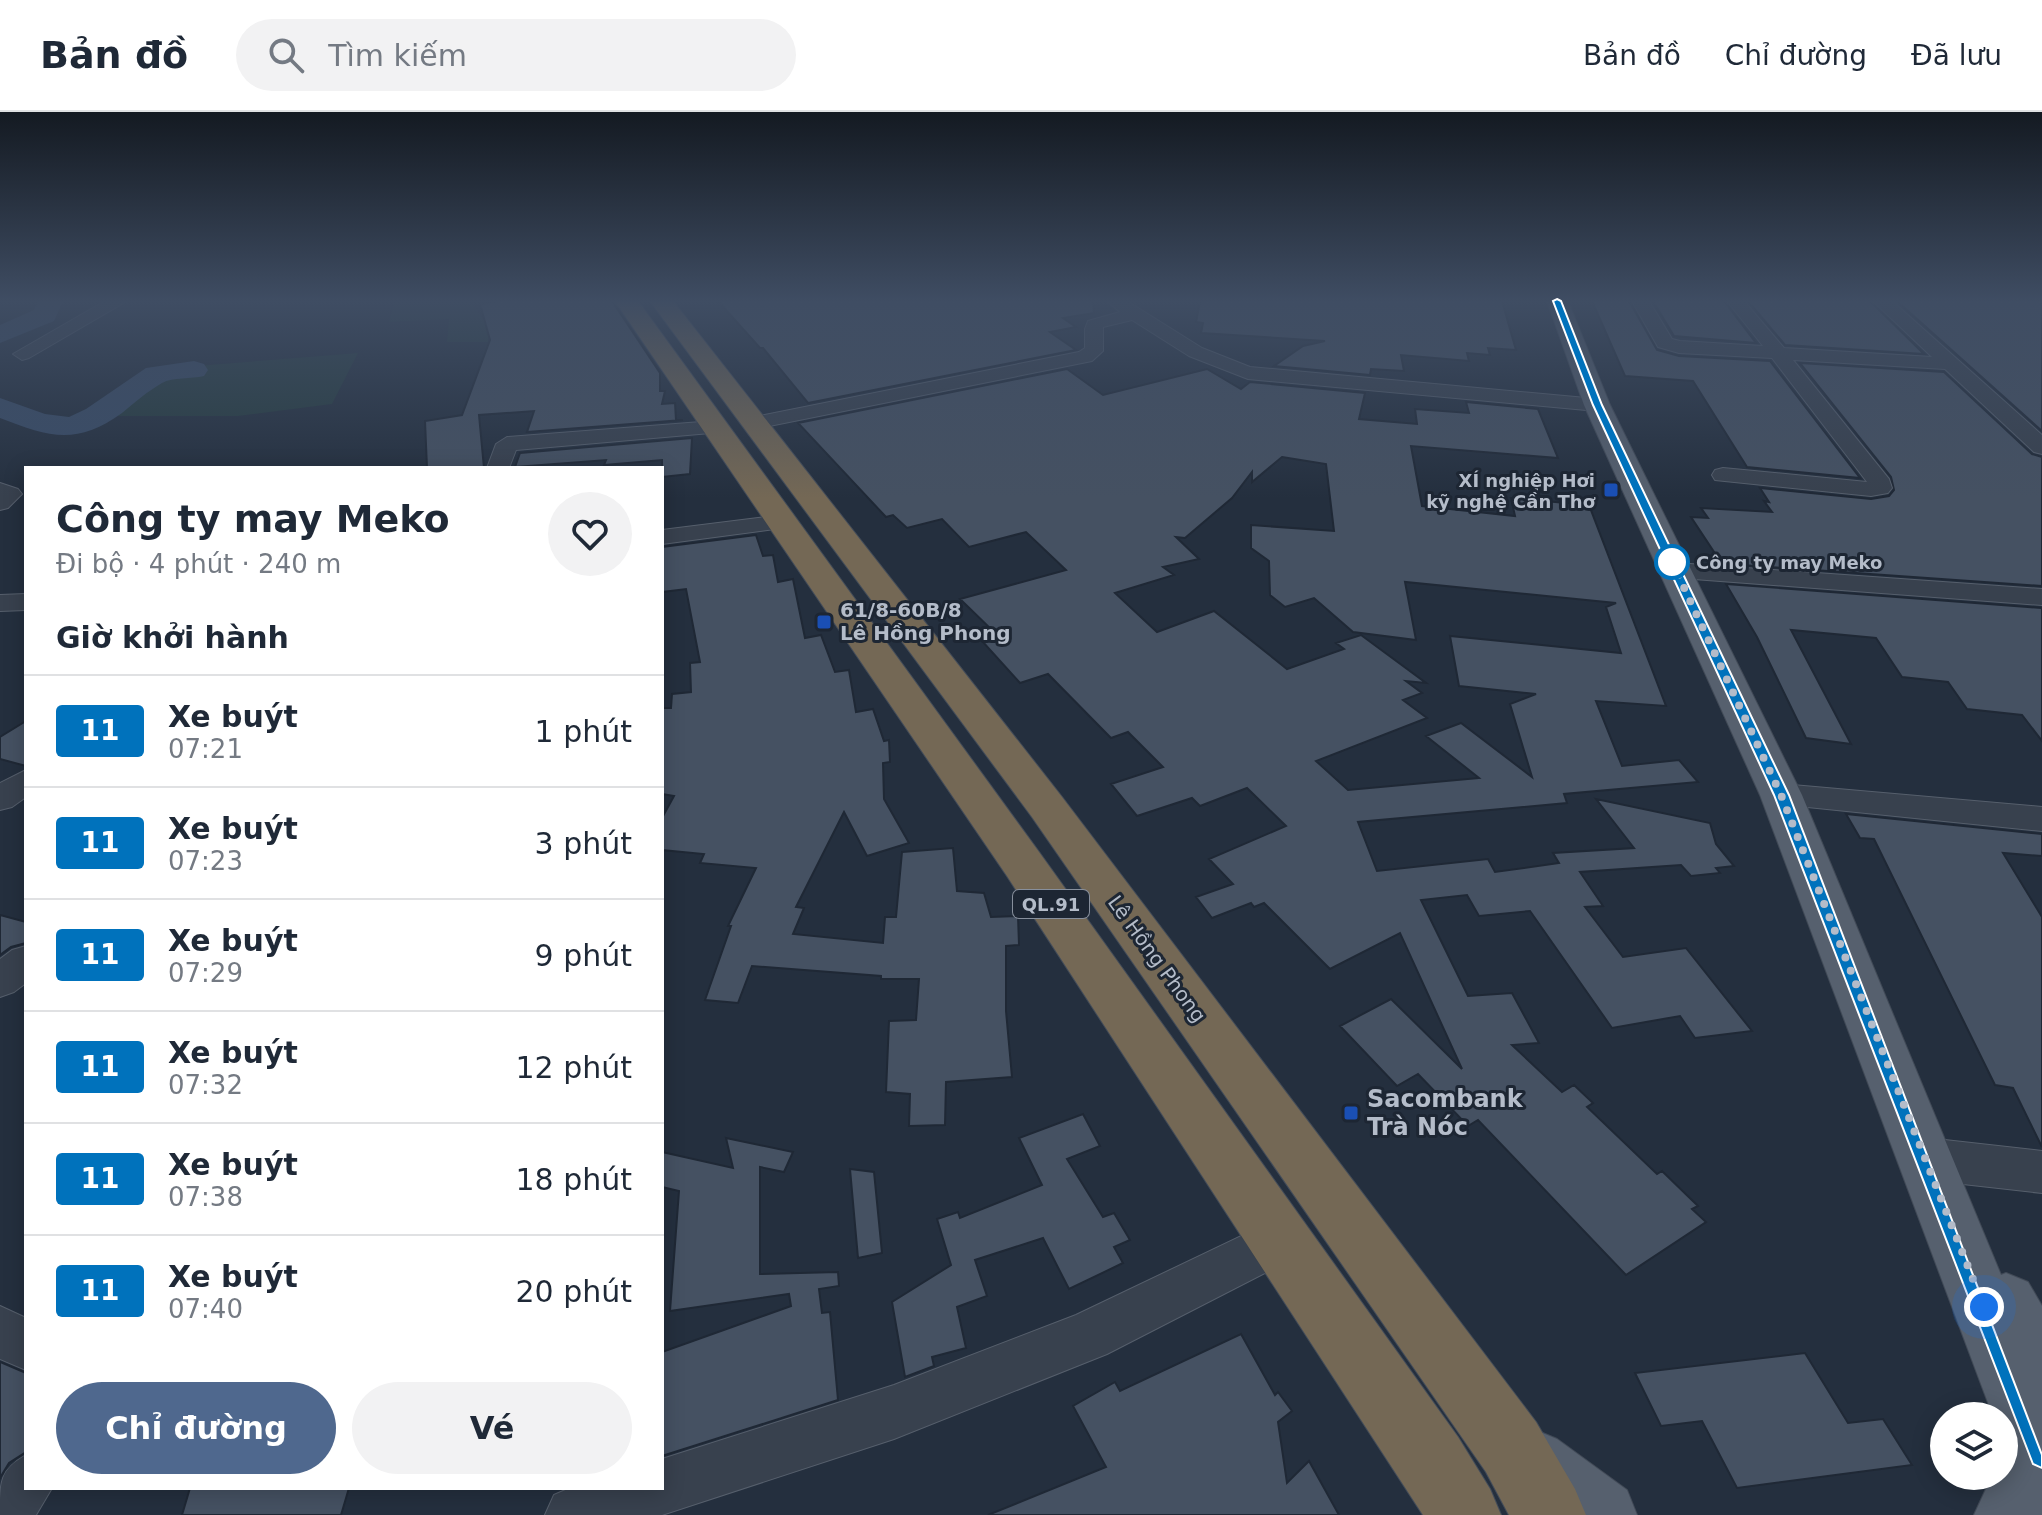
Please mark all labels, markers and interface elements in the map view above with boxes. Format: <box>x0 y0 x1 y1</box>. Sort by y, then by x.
search box <box>236 19 796 91</box>
text: Bản đồ <box>40 33 188 77</box>
icon: search <box>264 33 308 77</box>
text: Tìm kiếm <box>328 38 467 73</box>
text: Bản đồ <box>1583 39 1681 72</box>
text: Chỉ đường <box>1725 39 1867 72</box>
text: Đã lưu <box>1911 39 2002 72</box>
place label: XÍ nghiệp Hơi kỹ nghệ Cần Thơ <box>1426 470 1596 512</box>
marker: XÍ nghiệp Hơi kỹ nghệ Cần Thơ <box>1602 481 1620 499</box>
button: heart <box>548 492 632 576</box>
text: Công ty may Meko <box>56 497 450 541</box>
marker: Công ty may Meko <box>1655 545 1689 579</box>
text: Đi bộ · 4 phút · 240 m <box>56 549 341 579</box>
place label: Công ty may Meko <box>1696 552 1882 573</box>
place label: 61/8-60B/8 Lê Hồng Phong <box>840 598 1010 645</box>
marker: 61/8-60B/8 Lê Hồng Phong <box>815 613 833 631</box>
text: Giờ khởi hành <box>56 620 289 655</box>
text: Xe buýt <box>168 699 298 734</box>
text: 11 <box>81 714 119 747</box>
text: 1 phút <box>535 714 632 749</box>
text: 07:21 <box>168 734 243 764</box>
text: Xe buýt <box>168 811 298 846</box>
text: 11 <box>81 826 119 859</box>
text: 3 phút <box>535 826 632 861</box>
text: 07:23 <box>168 846 243 876</box>
road number: QL.91 <box>1013 890 1089 918</box>
street label: Lê Hồng Phong <box>1103 891 1211 1027</box>
text: Xe buýt <box>168 923 298 958</box>
text: 11 <box>81 938 119 971</box>
text: 9 phút <box>535 938 632 973</box>
text: 07:29 <box>168 958 243 988</box>
text: Xe buýt <box>168 1035 298 1070</box>
text: 11 <box>81 1050 119 1083</box>
text: 12 phút <box>515 1050 632 1085</box>
text: 07:32 <box>168 1070 243 1100</box>
place label: Sacombank Trà Nóc <box>1367 1085 1524 1141</box>
marker: Sacombank Trà Nóc <box>1342 1104 1360 1122</box>
text: Xe buýt <box>168 1147 298 1182</box>
text: 11 <box>81 1162 119 1195</box>
text: 18 phút <box>515 1162 632 1197</box>
text: 07:38 <box>168 1182 243 1212</box>
text: Xe buýt <box>168 1259 298 1294</box>
text: 11 <box>81 1274 119 1307</box>
text: 20 phút <box>515 1274 632 1309</box>
your location <box>1964 1287 2004 1327</box>
text: 07:40 <box>168 1294 243 1324</box>
button: Chỉ đường <box>56 1382 336 1474</box>
button: Vé <box>352 1382 632 1474</box>
map controls <box>1930 1402 2018 1490</box>
button: layers <box>1930 1402 2018 1490</box>

